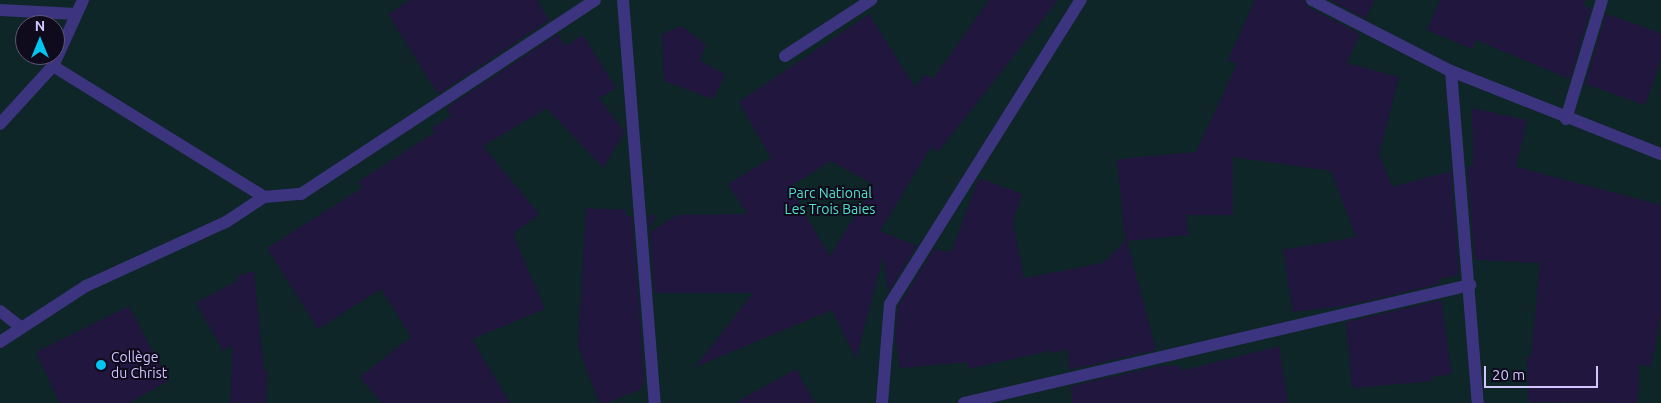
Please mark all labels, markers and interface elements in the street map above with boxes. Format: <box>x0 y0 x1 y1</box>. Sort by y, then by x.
north arrow <box>15 15 65 65</box>
text: N <box>35 18 45 34</box>
park label: Parc National Les Trois Baies <box>785 185 875 218</box>
place label: Collège du Christ <box>111 349 167 382</box>
scale bar <box>1486 356 1600 388</box>
marker: Collège du Christ <box>95 359 107 371</box>
text: 20 m <box>1492 366 1525 383</box>

